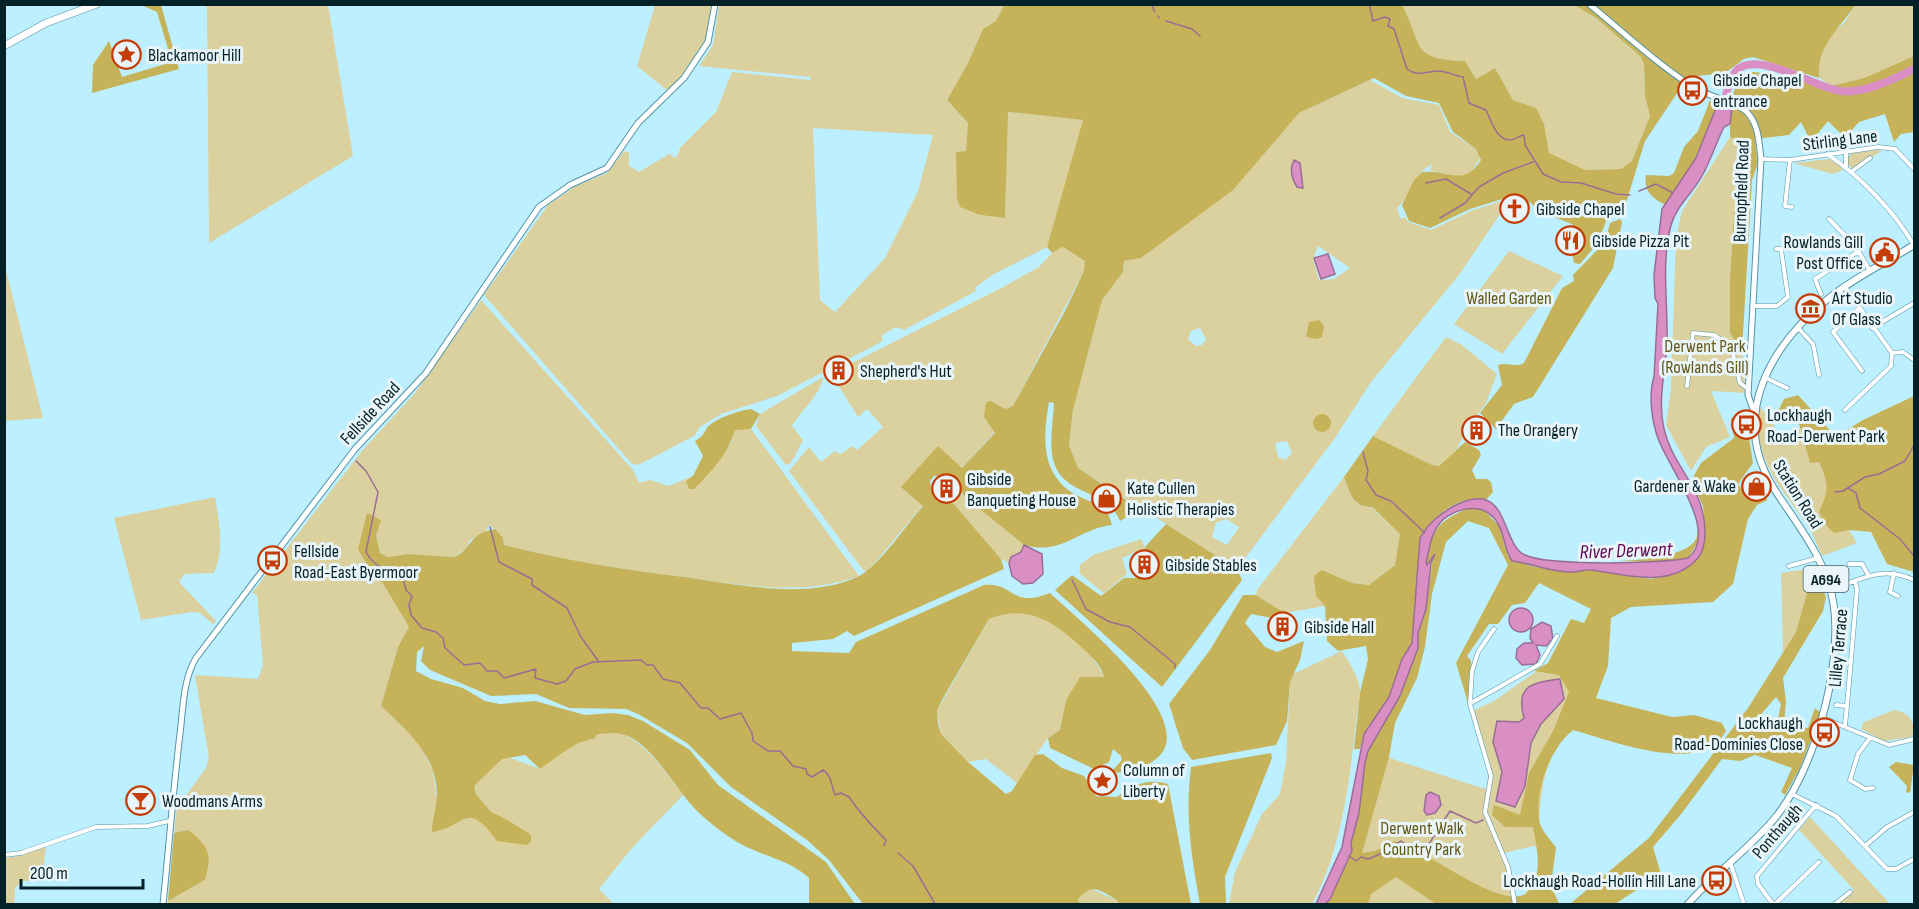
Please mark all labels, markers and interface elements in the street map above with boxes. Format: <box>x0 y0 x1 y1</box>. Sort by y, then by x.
place icon: Blackamoor Hill <box>111 39 143 71</box>
place label: Blackamoor Hill <box>148 45 241 66</box>
place label: Gibside Chapel entrance <box>1713 70 1802 112</box>
bus stop icon: Gibside Chapel entrance <box>1676 74 1708 106</box>
street label: Stirling Lane <box>1802 126 1879 155</box>
street label: Burnopfield Road <box>1729 140 1754 242</box>
church icon: Gibside Chapel <box>1499 193 1531 225</box>
place label: Gibside Chapel <box>1536 199 1625 220</box>
restaurant icon: Gibside Pizza Pit <box>1555 225 1587 257</box>
place label: Gibside Pizza Pit <box>1592 231 1690 252</box>
place label: Rowlands Gill Post Office <box>1784 232 1863 274</box>
public building icon: Rowlands Gill Post Office <box>1868 236 1900 268</box>
park label: Walled Garden <box>1466 288 1552 309</box>
place label: Art Studio Of Glass <box>1831 288 1893 330</box>
museum icon: Art Studio Of Glass <box>1795 292 1827 324</box>
park label: Derwent Park (Rowlands Gill) <box>1661 336 1749 378</box>
building icon: Shepherd's Hut <box>823 355 855 387</box>
place label: Shepherd's Hut <box>860 361 952 382</box>
street label: Fellside Road <box>336 378 405 449</box>
place label: Lockhaugh Road-Derwent Park <box>1767 405 1885 447</box>
bus stop icon: Lockhaugh Road-Derwent Park <box>1730 409 1762 441</box>
building icon: The Orangery <box>1461 414 1493 446</box>
place label: The Orangery <box>1498 420 1578 441</box>
street label: Station Road <box>1768 456 1827 532</box>
place label: Gibside Banqueting House <box>967 469 1076 511</box>
shop icon: Gardener & Wake <box>1741 470 1773 502</box>
building icon: Gibside Banqueting House <box>930 473 962 505</box>
place label: Gardener & Wake <box>1634 476 1736 497</box>
place label: Kate Cullen Holistic Therapies <box>1127 478 1234 520</box>
shop icon: Kate Cullen Holistic Therapies <box>1090 482 1122 514</box>
water label: River Derwent <box>1579 537 1674 565</box>
place label: Fellside Road-East Byermoor <box>294 541 418 583</box>
bus stop icon: Fellside Road-East Byermoor <box>257 545 289 577</box>
building icon: Gibside Stables <box>1128 549 1160 581</box>
place label: Gibside Stables <box>1165 555 1257 576</box>
road number: A694 <box>1804 566 1848 592</box>
street label: Lilley Terrace <box>1825 608 1852 688</box>
building icon: Gibside Hall <box>1267 611 1299 643</box>
place label: Gibside Hall <box>1304 617 1374 638</box>
place label: Lockhaugh Road-Dominies Close <box>1674 713 1803 755</box>
bus stop icon: Lockhaugh Road-Dominies Close <box>1808 717 1840 749</box>
place label: Column of Liberty <box>1123 760 1185 802</box>
place icon: Column of Liberty <box>1086 764 1118 796</box>
bar icon: Woodmans Arms <box>125 785 157 817</box>
place label: Woodmans Arms <box>162 791 263 812</box>
street label: Ponthaugh <box>1748 800 1807 863</box>
park label: Derwent Walk Country Park <box>1380 818 1464 860</box>
scale bar <box>21 852 142 890</box>
text: 200 m <box>30 863 68 884</box>
bus stop icon: Lockhaugh Road-Hollin Hill Lane <box>1701 865 1733 897</box>
place label: Lockhaugh Road-Hollin Hill Lane <box>1503 871 1696 892</box>

